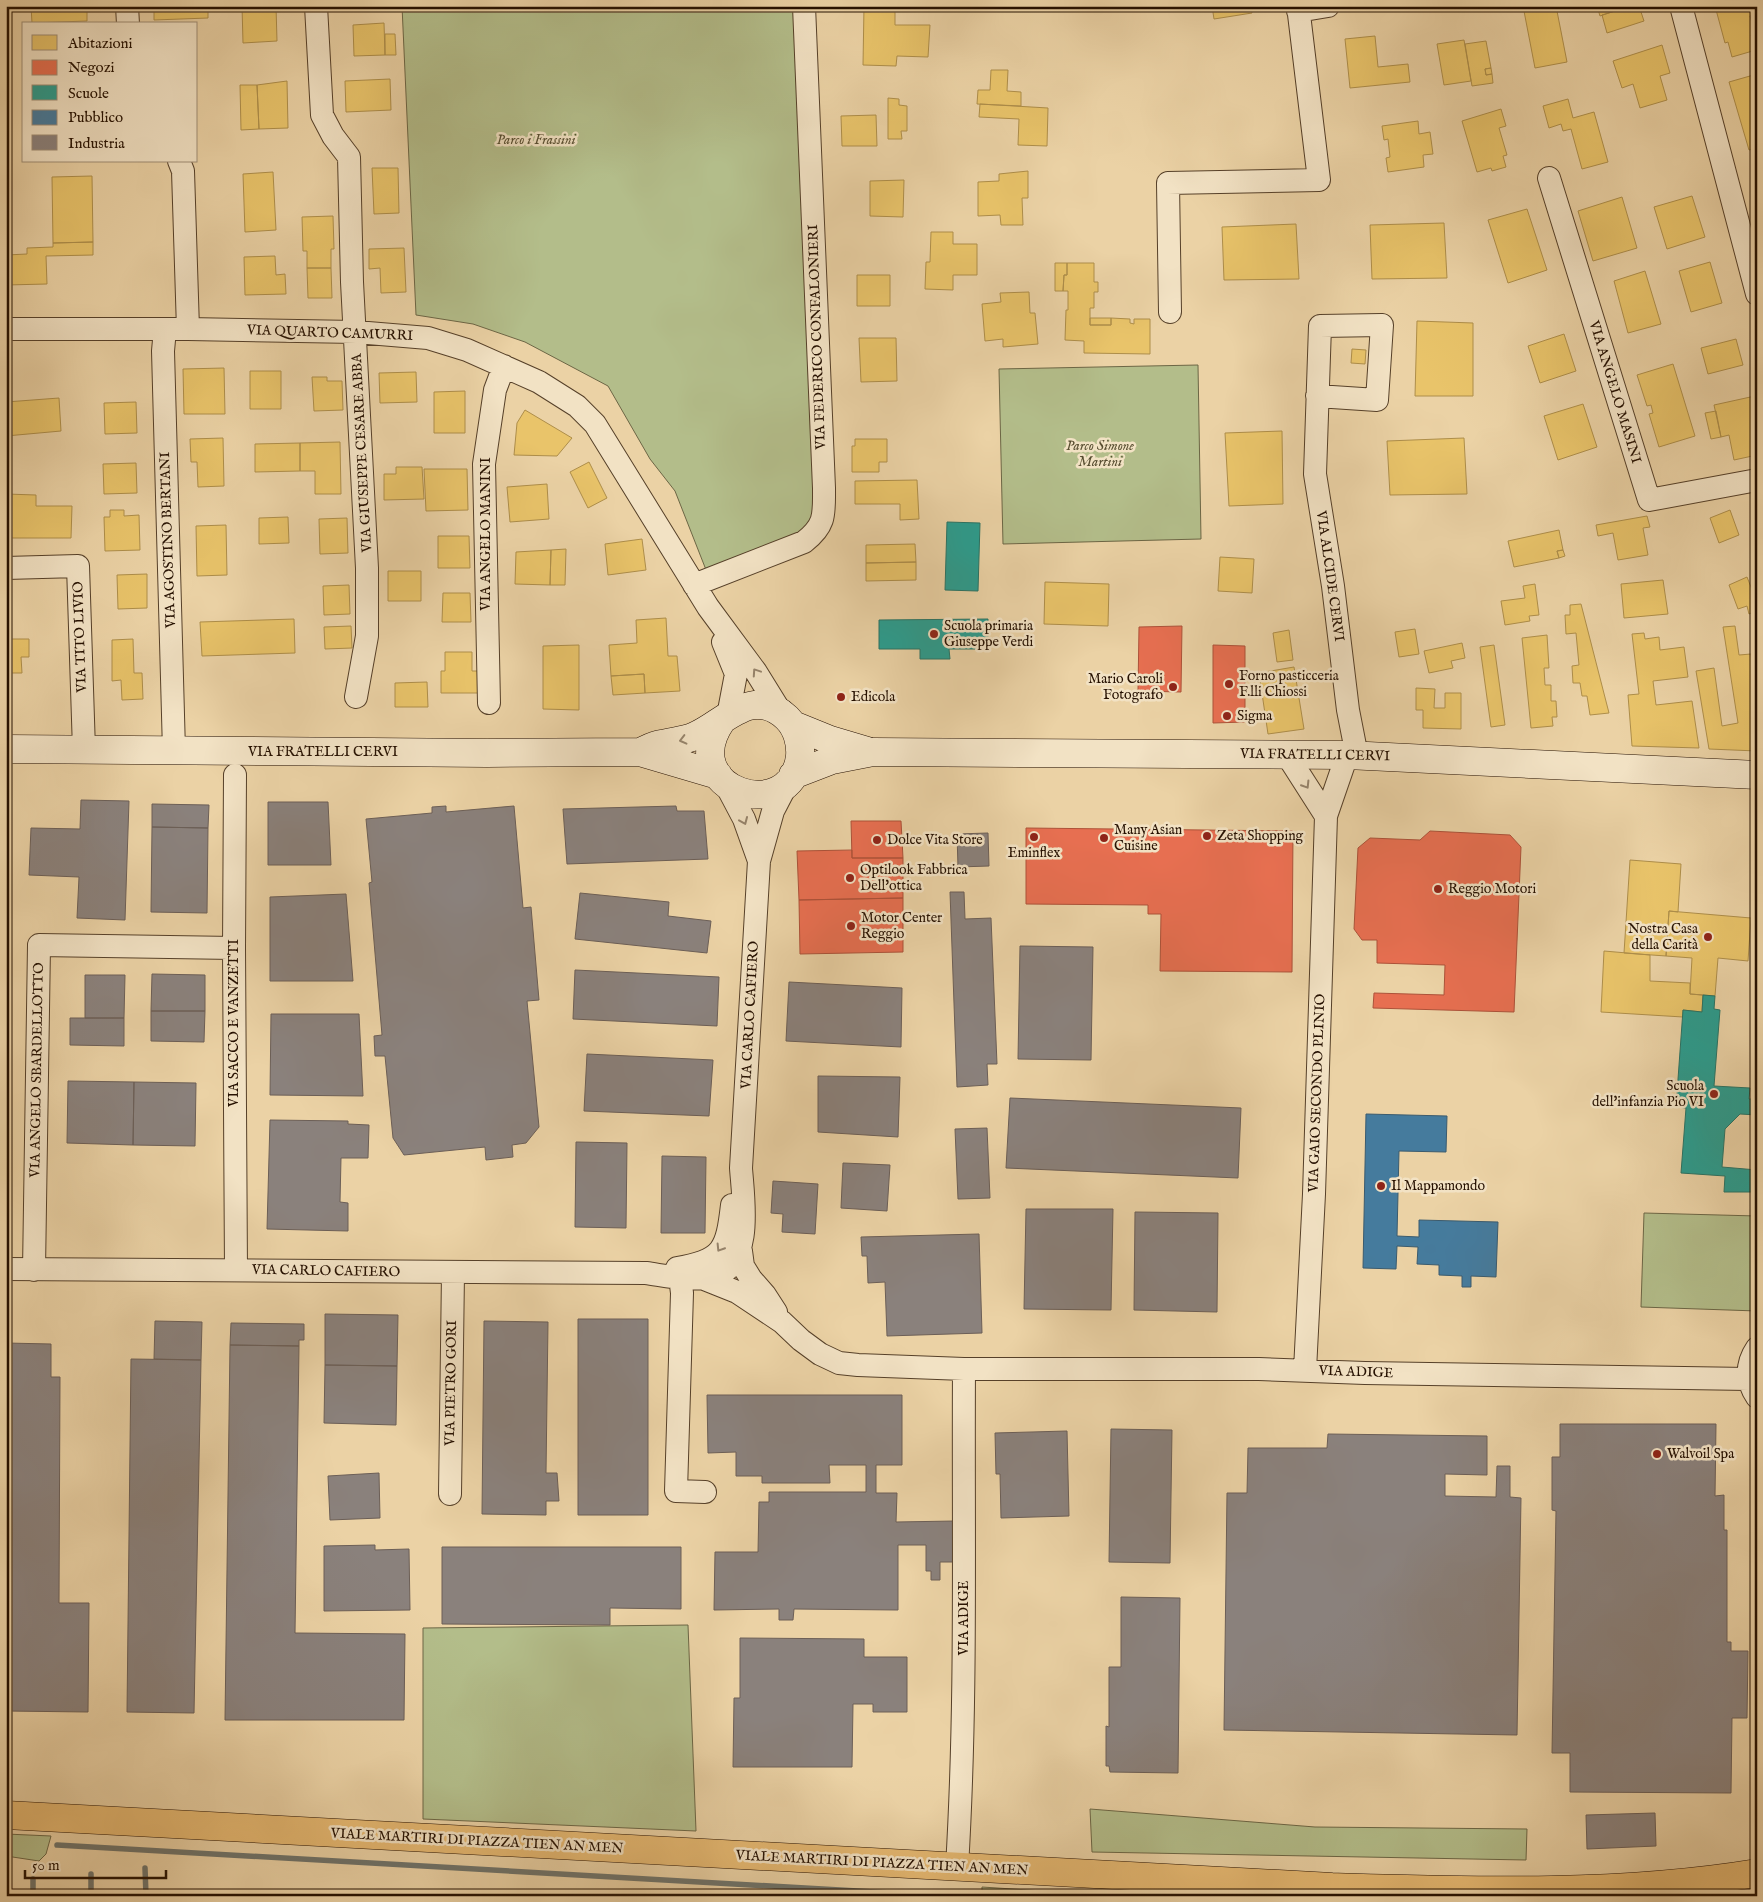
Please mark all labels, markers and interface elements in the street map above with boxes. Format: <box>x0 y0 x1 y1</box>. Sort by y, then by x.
legend <box>22 22 198 162</box>
text: Abitazioni <box>67 34 133 53</box>
text: Negozi <box>68 58 115 77</box>
text: Scuole <box>68 84 109 103</box>
text: Pubblico <box>68 108 123 127</box>
park label: Parco i Frassini <box>496 131 576 149</box>
text: Industria <box>68 134 125 153</box>
street label: VIA FEDERICO CONFALONIERI <box>804 224 830 451</box>
street label: VIA ANGELO MASINI <box>1584 317 1645 466</box>
street label: VIA QUARTO CAMURRI <box>246 321 413 345</box>
street label: VIA GIUSEPPE CESARE ABBA <box>348 352 376 554</box>
park label: Parco Simone Martini <box>1066 437 1134 471</box>
street label: VIA AGOSTINO BERTANI <box>156 452 180 629</box>
street label: VIA ANGELO MANINI <box>477 457 495 612</box>
street label: VIA ALCIDE CERVI <box>1312 508 1348 643</box>
street label: VIA TITO LIVIO <box>69 581 91 694</box>
place label: Scuola primaria Giuseppe Verdi <box>944 617 1034 651</box>
marker: Scuola primaria Giuseppe Verdi <box>928 628 940 640</box>
place label: Forno pasticceria F.lli Chiossi <box>1239 667 1340 701</box>
one-way arrow <box>753 669 762 678</box>
place label: Mario Caroli Fotografo <box>1088 670 1163 704</box>
marker: Forno pasticceria F.lli Chiossi <box>1223 678 1235 690</box>
marker: Mario Caroli Fotografo <box>1167 681 1179 693</box>
place label: Edicola <box>851 688 896 706</box>
marker: Edicola <box>835 691 847 703</box>
place label: Sigma <box>1237 707 1273 725</box>
marker: Sigma <box>1221 710 1233 722</box>
one-way arrow <box>678 734 687 745</box>
street label: VIA FRATELLI CERVI <box>247 743 398 761</box>
street label: VIA FRATELLI CERVI <box>1239 745 1390 765</box>
one-way arrow <box>1300 780 1310 789</box>
one-way arrow <box>737 816 748 825</box>
place label: Many Asian Cuisine <box>1114 821 1183 855</box>
place label: Zeta Shopping <box>1217 827 1304 845</box>
marker: Zeta Shopping <box>1201 830 1213 842</box>
place label: Dolce Vita Store <box>887 831 983 849</box>
marker: Eminflex <box>1028 831 1040 843</box>
marker: Many Asian Cuisine <box>1098 832 1110 844</box>
marker: Dolce Vita Store <box>871 834 883 846</box>
place label: Eminflex <box>1008 844 1060 862</box>
place label: Optilook Fabbrica Dell'ottica <box>860 861 969 895</box>
marker: Optilook Fabbrica Dell'ottica <box>844 872 856 884</box>
place label: Reggio Motori <box>1448 880 1536 898</box>
marker: Reggio Motori <box>1432 883 1444 895</box>
place label: Motor Center Reggio <box>861 909 942 943</box>
marker: Motor Center Reggio <box>845 920 857 932</box>
place label: Nostra Casa della Carità <box>1628 920 1699 954</box>
marker: Nostra Casa della Carità <box>1702 931 1714 943</box>
street label: VIA SACCO E VANZETTI <box>225 939 243 1108</box>
street label: VIA CARLO CAFIERO <box>737 940 763 1091</box>
street label: VIA ANGELO SBARDELLOTTO <box>26 962 48 1179</box>
street label: VIA GAIO SECONDO PLINIO <box>1305 993 1329 1194</box>
place label: Scuola dell'infanzia Pio VI <box>1592 1077 1705 1111</box>
marker: Scuola dell'infanzia Pio VI <box>1708 1088 1720 1100</box>
place label: Il Mappamondo <box>1391 1177 1486 1195</box>
marker: Il Mappamondo <box>1375 1180 1387 1192</box>
one-way arrow <box>717 1243 726 1252</box>
street label: VIA CARLO CAFIERO <box>251 1261 401 1281</box>
street label: VIA PIETRO GORI <box>441 1320 461 1447</box>
street label: VIA ADIGE <box>1317 1362 1394 1382</box>
place label: Walvoil Spa <box>1667 1445 1735 1463</box>
marker: Walvoil Spa <box>1651 1448 1663 1460</box>
street label: VIA ADIGE <box>955 1580 973 1656</box>
street label: VIALE MARTIRI DI PIAZZA TIEN AN MEN <box>329 1824 624 1858</box>
street label: VIALE MARTIRI DI PIAZZA TIEN AN MEN <box>734 1846 1029 1880</box>
scale bar <box>25 1847 166 1879</box>
text: 50 m <box>32 1856 60 1875</box>

